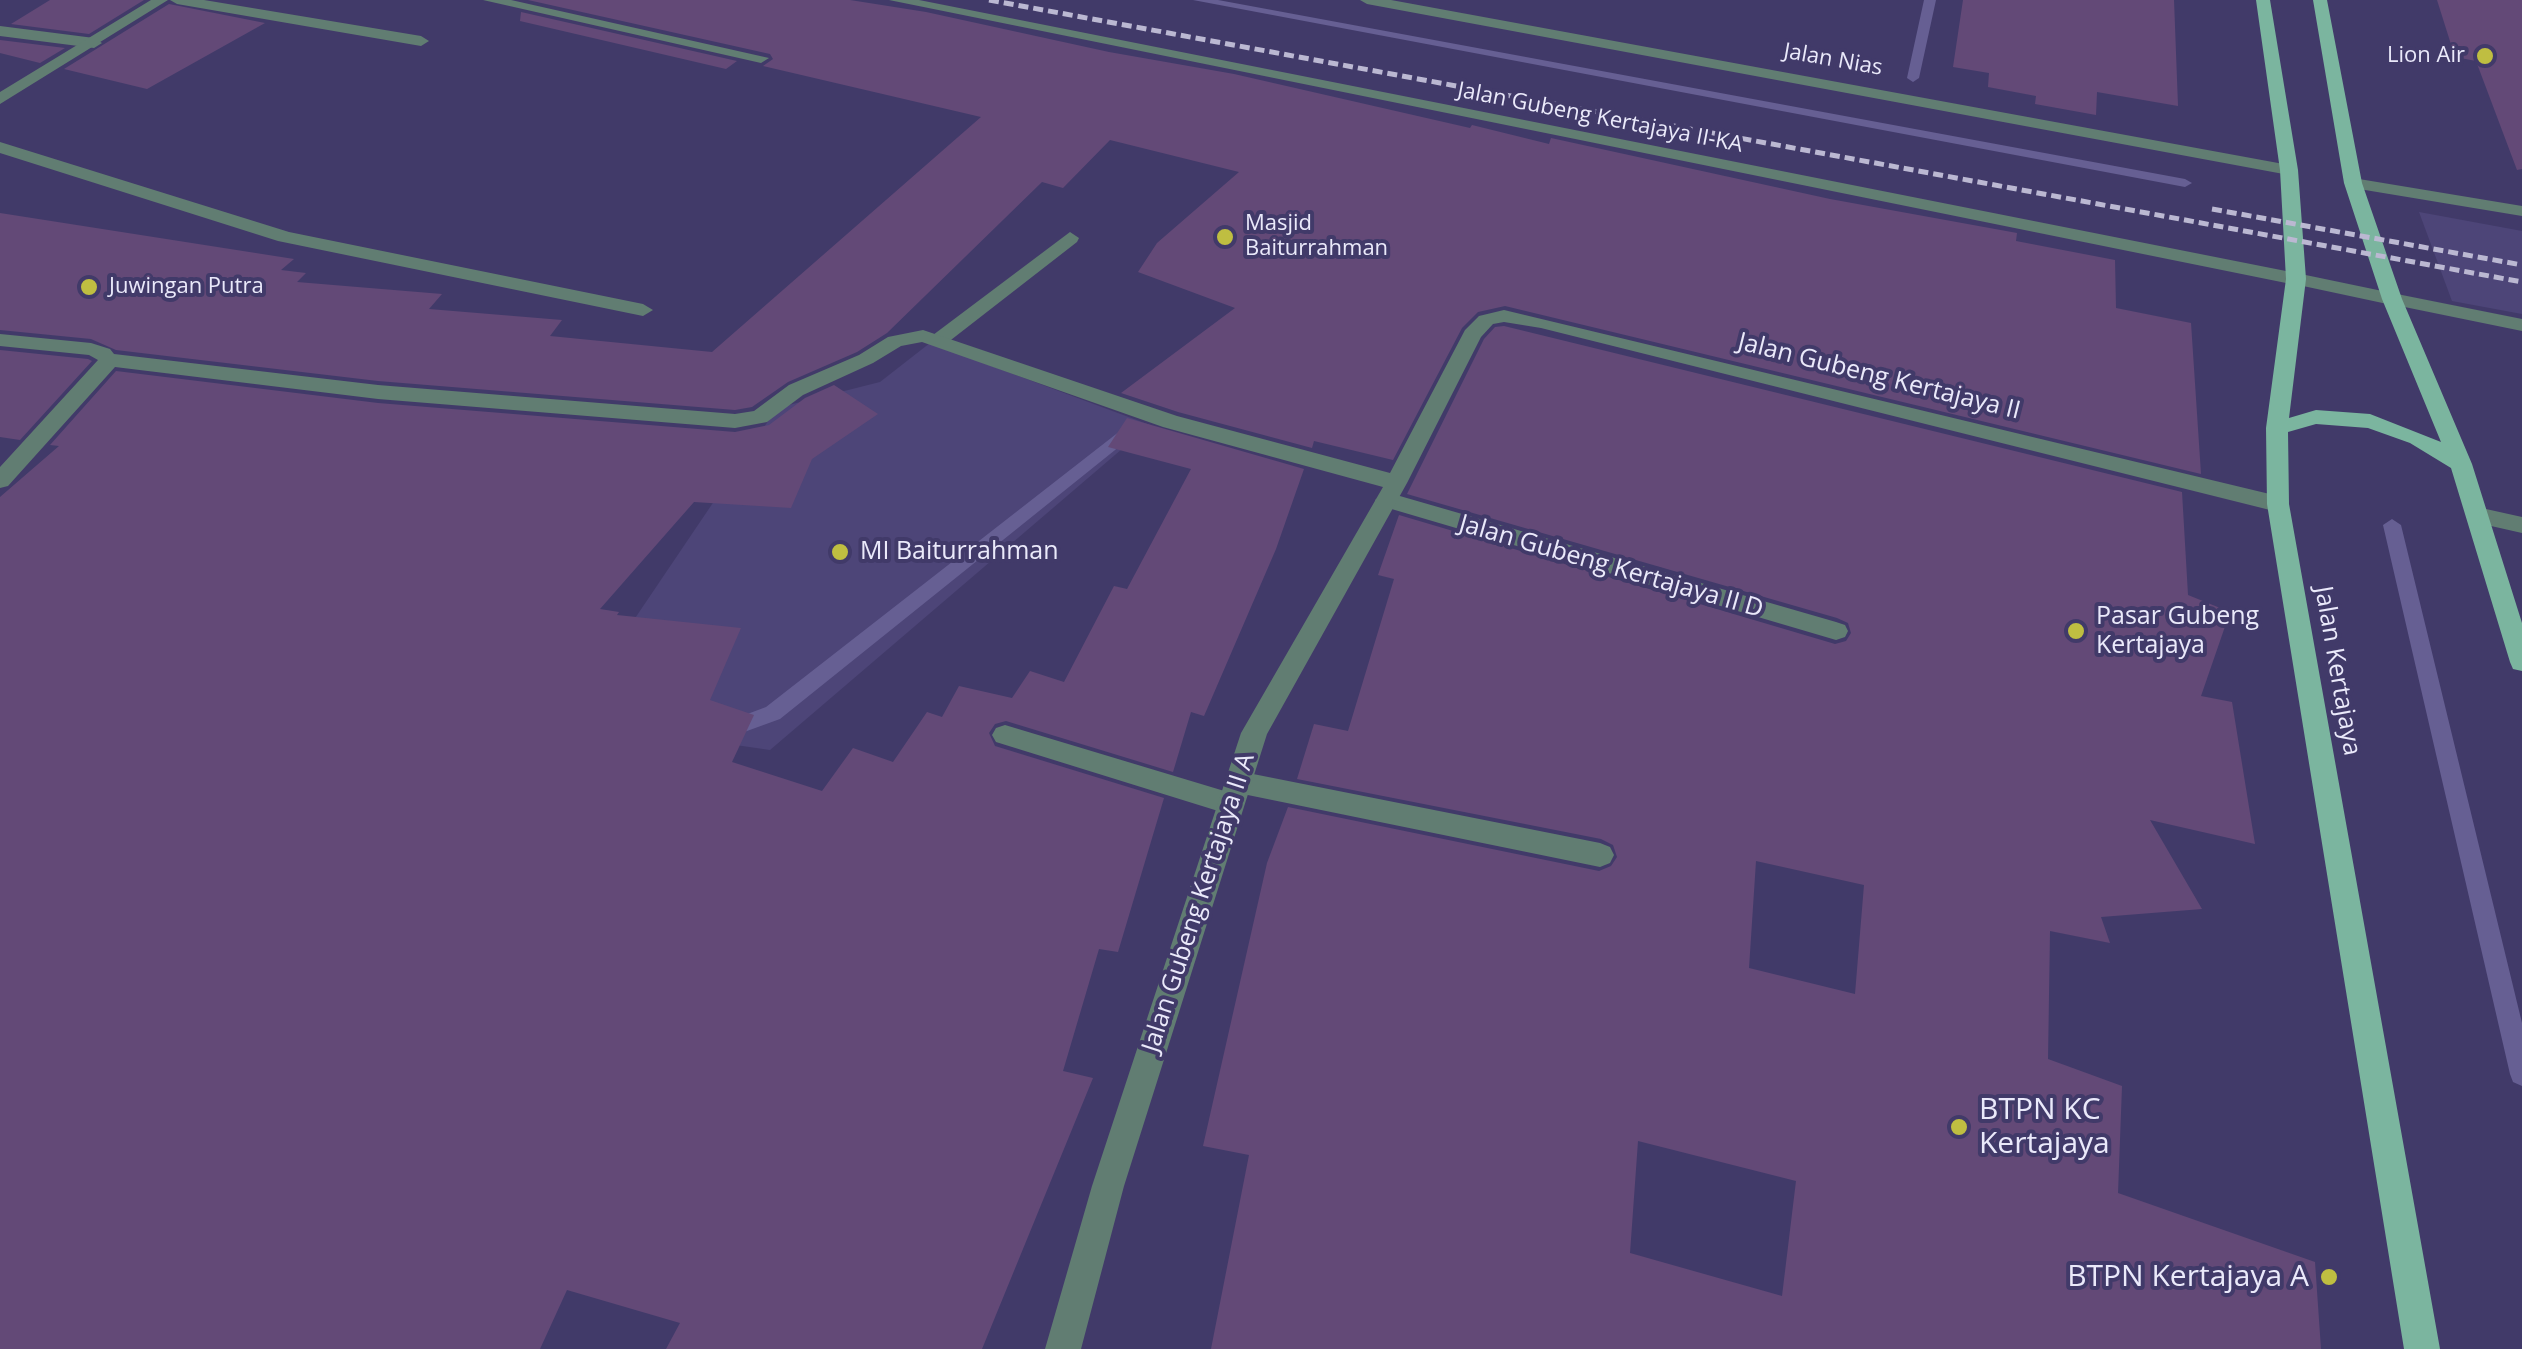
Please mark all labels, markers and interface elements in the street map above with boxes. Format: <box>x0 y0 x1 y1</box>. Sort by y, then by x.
street label: Jalan Nias <box>1781 38 1885 82</box>
place label: Lion Air <box>2387 43 2465 69</box>
marker: Lion Air <box>2474 45 2496 67</box>
street label: Jalan Gubeng Kertajaya II-KA <box>1455 77 1745 159</box>
place label: Masjid Baiturrahman <box>1245 211 1388 262</box>
marker: Masjid Baiturrahman <box>1214 226 1236 248</box>
place label: Juwingan Putra <box>109 274 264 300</box>
marker: Juwingan Putra <box>78 276 100 298</box>
street label: Jalan Gubeng Kertajaya II <box>1735 327 2023 427</box>
street label: Jalan Gubeng Kertajaya II D <box>1455 509 1767 625</box>
place label: MI Baiturrahman <box>860 537 1059 567</box>
marker: MI Baiturrahman <box>829 541 851 563</box>
street label: Jalan Kertajaya <box>2307 584 2367 758</box>
place label: Pasar Gubeng Kertajaya <box>2096 602 2259 661</box>
marker: Pasar Gubeng Kertajaya <box>2065 620 2087 642</box>
street label: Jalan Gubeng Kertajaya II A <box>1136 750 1262 1056</box>
place label: BTPN KC Kertajaya <box>1979 1092 2110 1162</box>
marker: BTPN KC Kertajaya <box>1948 1116 1970 1138</box>
place label: BTPN Kertajaya A <box>2067 1259 2309 1295</box>
marker: BTPN Kertajaya A <box>2318 1266 2340 1288</box>

